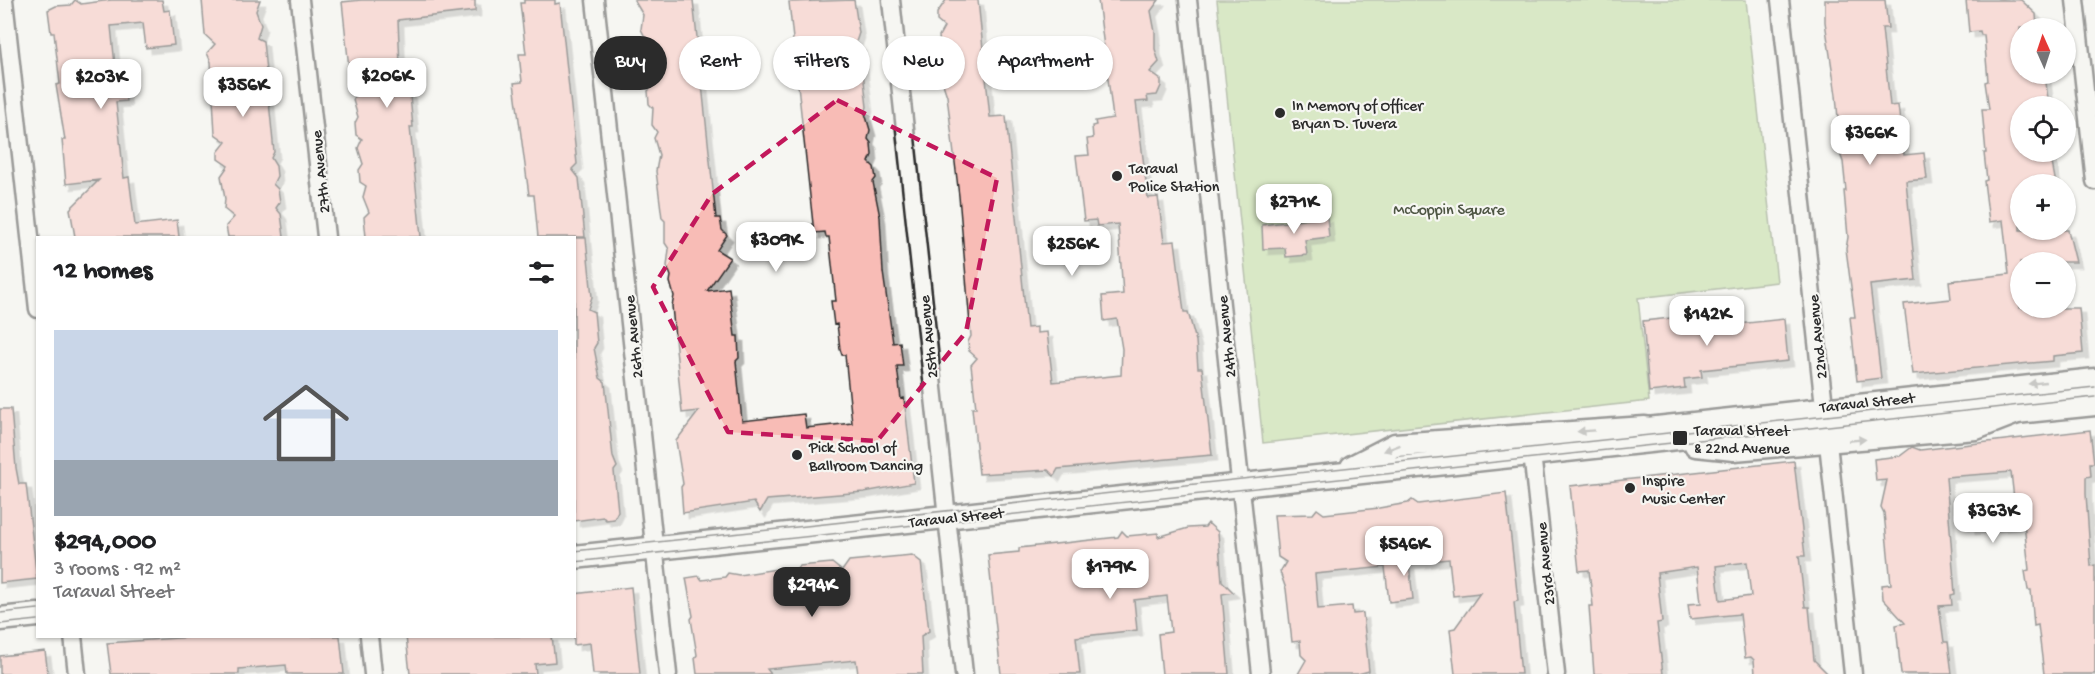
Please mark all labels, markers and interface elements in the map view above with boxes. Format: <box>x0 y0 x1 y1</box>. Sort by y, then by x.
north arrow <box>2010 18 2076 84</box>
map controls <box>2010 18 2076 318</box>
chip: Buy <box>594 36 667 90</box>
chip: Rent <box>679 36 761 90</box>
chip: Filters <box>773 36 870 90</box>
chip: New <box>882 36 965 90</box>
chip: Apartment <box>977 36 1113 90</box>
pin: $206K <box>345 58 429 109</box>
pin: $203K <box>59 59 143 110</box>
text: $206K <box>361 66 413 89</box>
text: $203K <box>75 67 127 90</box>
pin: $356K <box>201 67 285 118</box>
text: $356K <box>217 75 269 98</box>
button: locate <box>2010 96 2076 162</box>
place label: In Memory of Officer Bryan D. Tuvera <box>1291 98 1424 135</box>
marker: In Memory of Officer Bryan D. Tuvera <box>1273 106 1287 120</box>
pin: $366K <box>1828 115 1912 166</box>
text: $366K <box>1845 123 1895 146</box>
street label: 27th Avenue <box>309 129 336 214</box>
place label: Taraval Police Station <box>1128 161 1220 198</box>
marker: Taraval Police Station <box>1110 169 1124 183</box>
button: + <box>2010 174 2076 240</box>
pin: $271K <box>1252 184 1336 235</box>
text: $271K <box>1270 192 1318 215</box>
park label: McCoppin Square <box>1393 202 1505 221</box>
pin: $309K <box>734 222 818 273</box>
pin: $256K <box>1030 226 1114 277</box>
text: $309K <box>750 230 802 253</box>
text: $256K <box>1047 234 1097 257</box>
button: − <box>2010 252 2076 318</box>
icon: filters <box>525 256 558 289</box>
text: 12 homes <box>54 257 152 288</box>
street label: 25th Avenue <box>917 293 944 379</box>
street label: 22nd Avenue <box>1806 293 1833 380</box>
street label: 26th Avenue <box>622 294 649 379</box>
street label: 24th Avenue <box>1215 294 1242 379</box>
pin: $142K <box>1665 296 1749 347</box>
text: $142K <box>1683 304 1731 327</box>
icon: home <box>252 369 360 477</box>
one-way arrow <box>2027 378 2046 388</box>
street label: Taraval Street <box>1818 390 1917 419</box>
place label: Taraval Street & 22nd Avenue <box>1693 423 1791 460</box>
one-way arrow <box>1576 426 1595 435</box>
marker: Taraval Street & 22nd Avenue <box>1671 429 1689 447</box>
one-way arrow <box>1848 435 1867 444</box>
place label: Pick School of Ballroom Dancing <box>808 440 923 477</box>
one-way arrow <box>1383 443 1401 453</box>
marker: Pick School of Ballroom Dancing <box>790 448 804 462</box>
place label: Inspire Music Center <box>1642 473 1726 510</box>
marker: Inspire Music Center <box>1623 481 1637 495</box>
pin: $363K <box>1951 493 2035 544</box>
text: $363K <box>1968 501 2018 524</box>
street label: Taraval Street <box>907 505 1006 534</box>
street label: 23rd Avenue <box>1534 521 1561 606</box>
pin: $546K <box>1362 526 1446 577</box>
text: $294,000 <box>54 528 156 559</box>
text: $546K <box>1379 534 1429 557</box>
pin: $179K <box>1068 549 1152 600</box>
text: $179K <box>1086 557 1134 580</box>
text: 3 rooms · 92 m² <box>54 559 181 582</box>
pin: $294K <box>770 567 854 618</box>
text: $294K <box>787 575 837 598</box>
text: Taraval Street <box>54 582 173 605</box>

